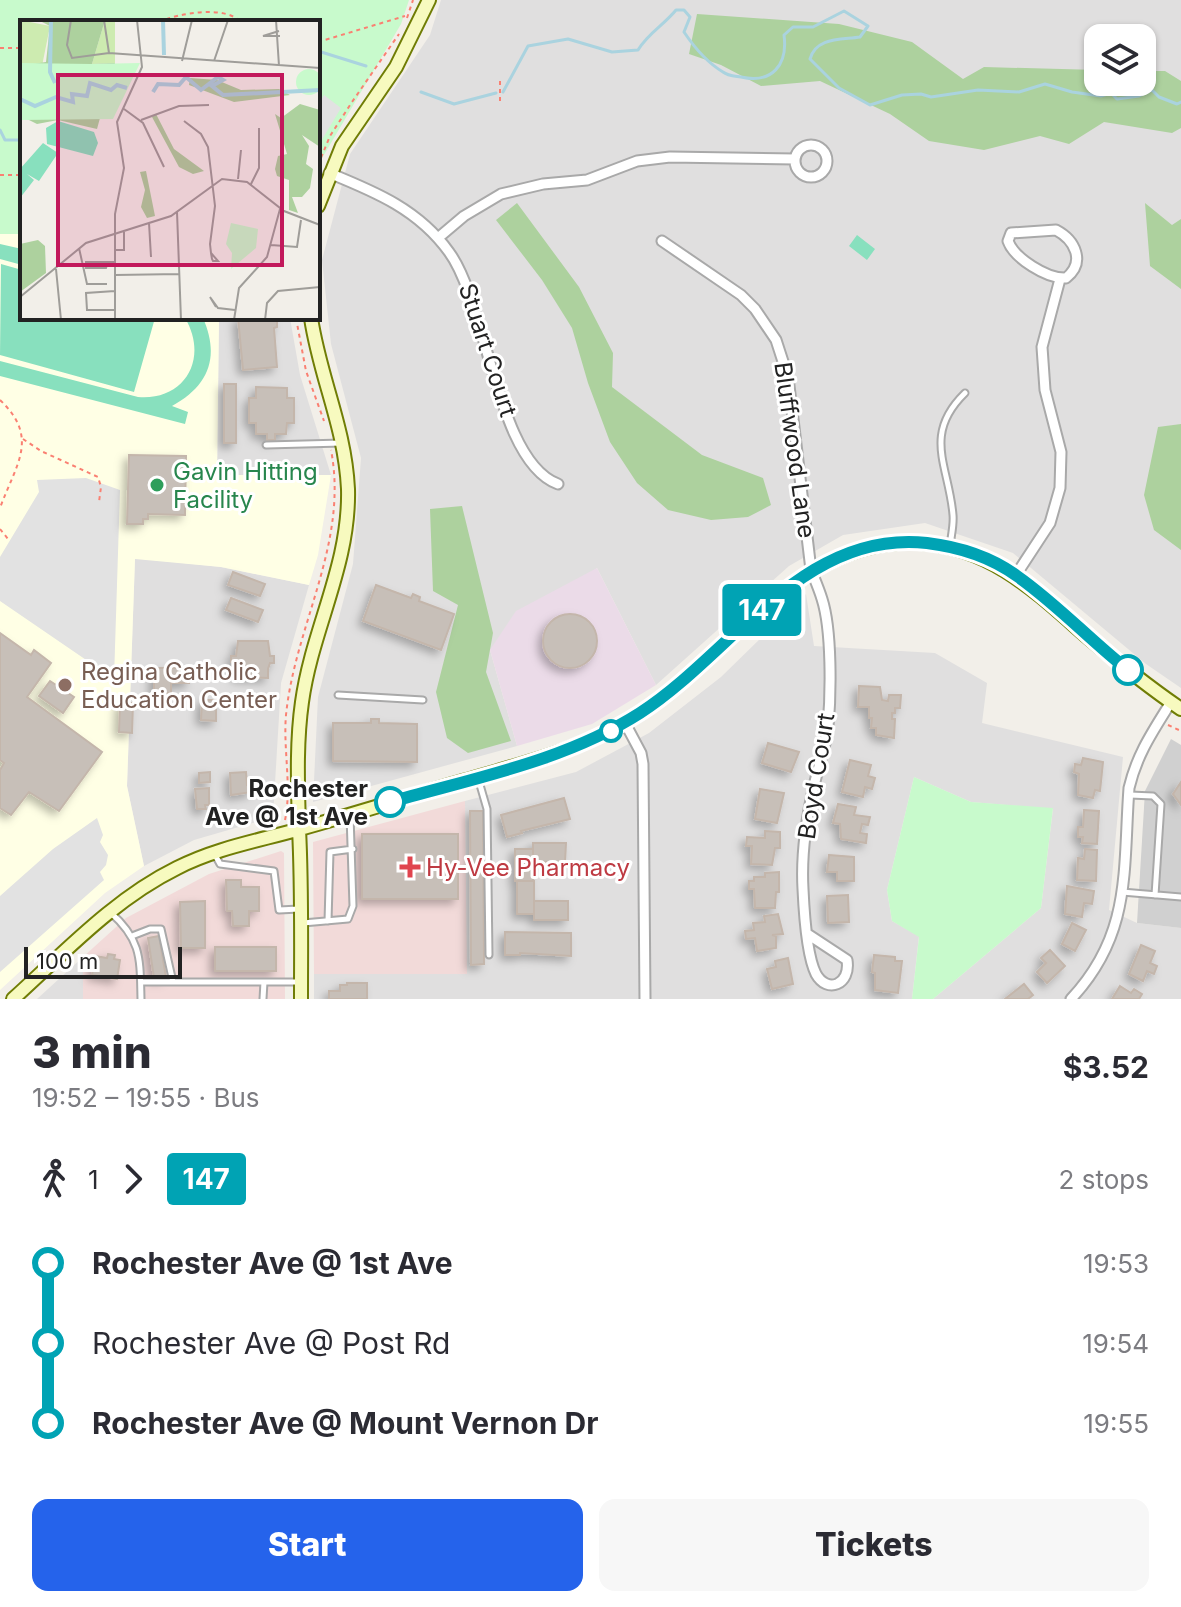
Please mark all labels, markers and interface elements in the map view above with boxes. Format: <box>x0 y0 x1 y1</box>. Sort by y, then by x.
inset map <box>20 20 320 320</box>
map controls <box>1084 24 1156 96</box>
button: layers <box>1084 24 1156 96</box>
street label: Stuart Court <box>453 280 523 420</box>
street label: Bluffwood Lane <box>768 360 822 540</box>
place label: Gavin Hitting Facility <box>173 457 318 514</box>
marker: Gavin Hitting Facility <box>148 476 166 494</box>
line badge: 147 <box>716 584 808 636</box>
text: 147 <box>738 593 786 627</box>
unlabelled marker <box>1113 655 1143 685</box>
place label: Regina Catholic Education Center <box>81 657 277 714</box>
marker: Regina Catholic Education Center <box>56 676 74 694</box>
street label: Boyd Court <box>792 711 840 841</box>
unlabelled marker <box>600 720 622 742</box>
place label: Rochester Ave @ 1st Ave <box>205 774 368 831</box>
marker: Rochester Ave @ 1st Ave <box>375 787 405 817</box>
place label: Hy-Vee Pharmacy <box>426 853 630 882</box>
marker: Hy-Vee Pharmacy <box>401 858 419 876</box>
scale bar <box>24 943 182 979</box>
text: 100 m <box>36 948 98 974</box>
text: 3 min <box>32 1025 152 1079</box>
text: $3.52 <box>1063 1049 1149 1085</box>
text: 19:52 – 19:55 · Bus <box>32 1082 260 1113</box>
icon: walk <box>32 1157 76 1201</box>
icon: forward <box>111 1157 155 1201</box>
text: 147 <box>183 1162 230 1196</box>
text: 1 <box>88 1164 99 1195</box>
text: 2 stops <box>1059 1164 1149 1195</box>
text: Rochester Ave @ 1st Ave <box>92 1245 453 1281</box>
text: 19:53 <box>1083 1248 1149 1279</box>
text: Rochester Ave @ Post Rd <box>92 1325 450 1361</box>
text: 19:54 <box>1082 1328 1149 1359</box>
text: Rochester Ave @ Mount Vernon Dr <box>92 1405 598 1441</box>
text: 19:55 <box>1083 1408 1149 1439</box>
button: Start <box>32 1499 583 1591</box>
button: Tickets <box>599 1499 1149 1591</box>

